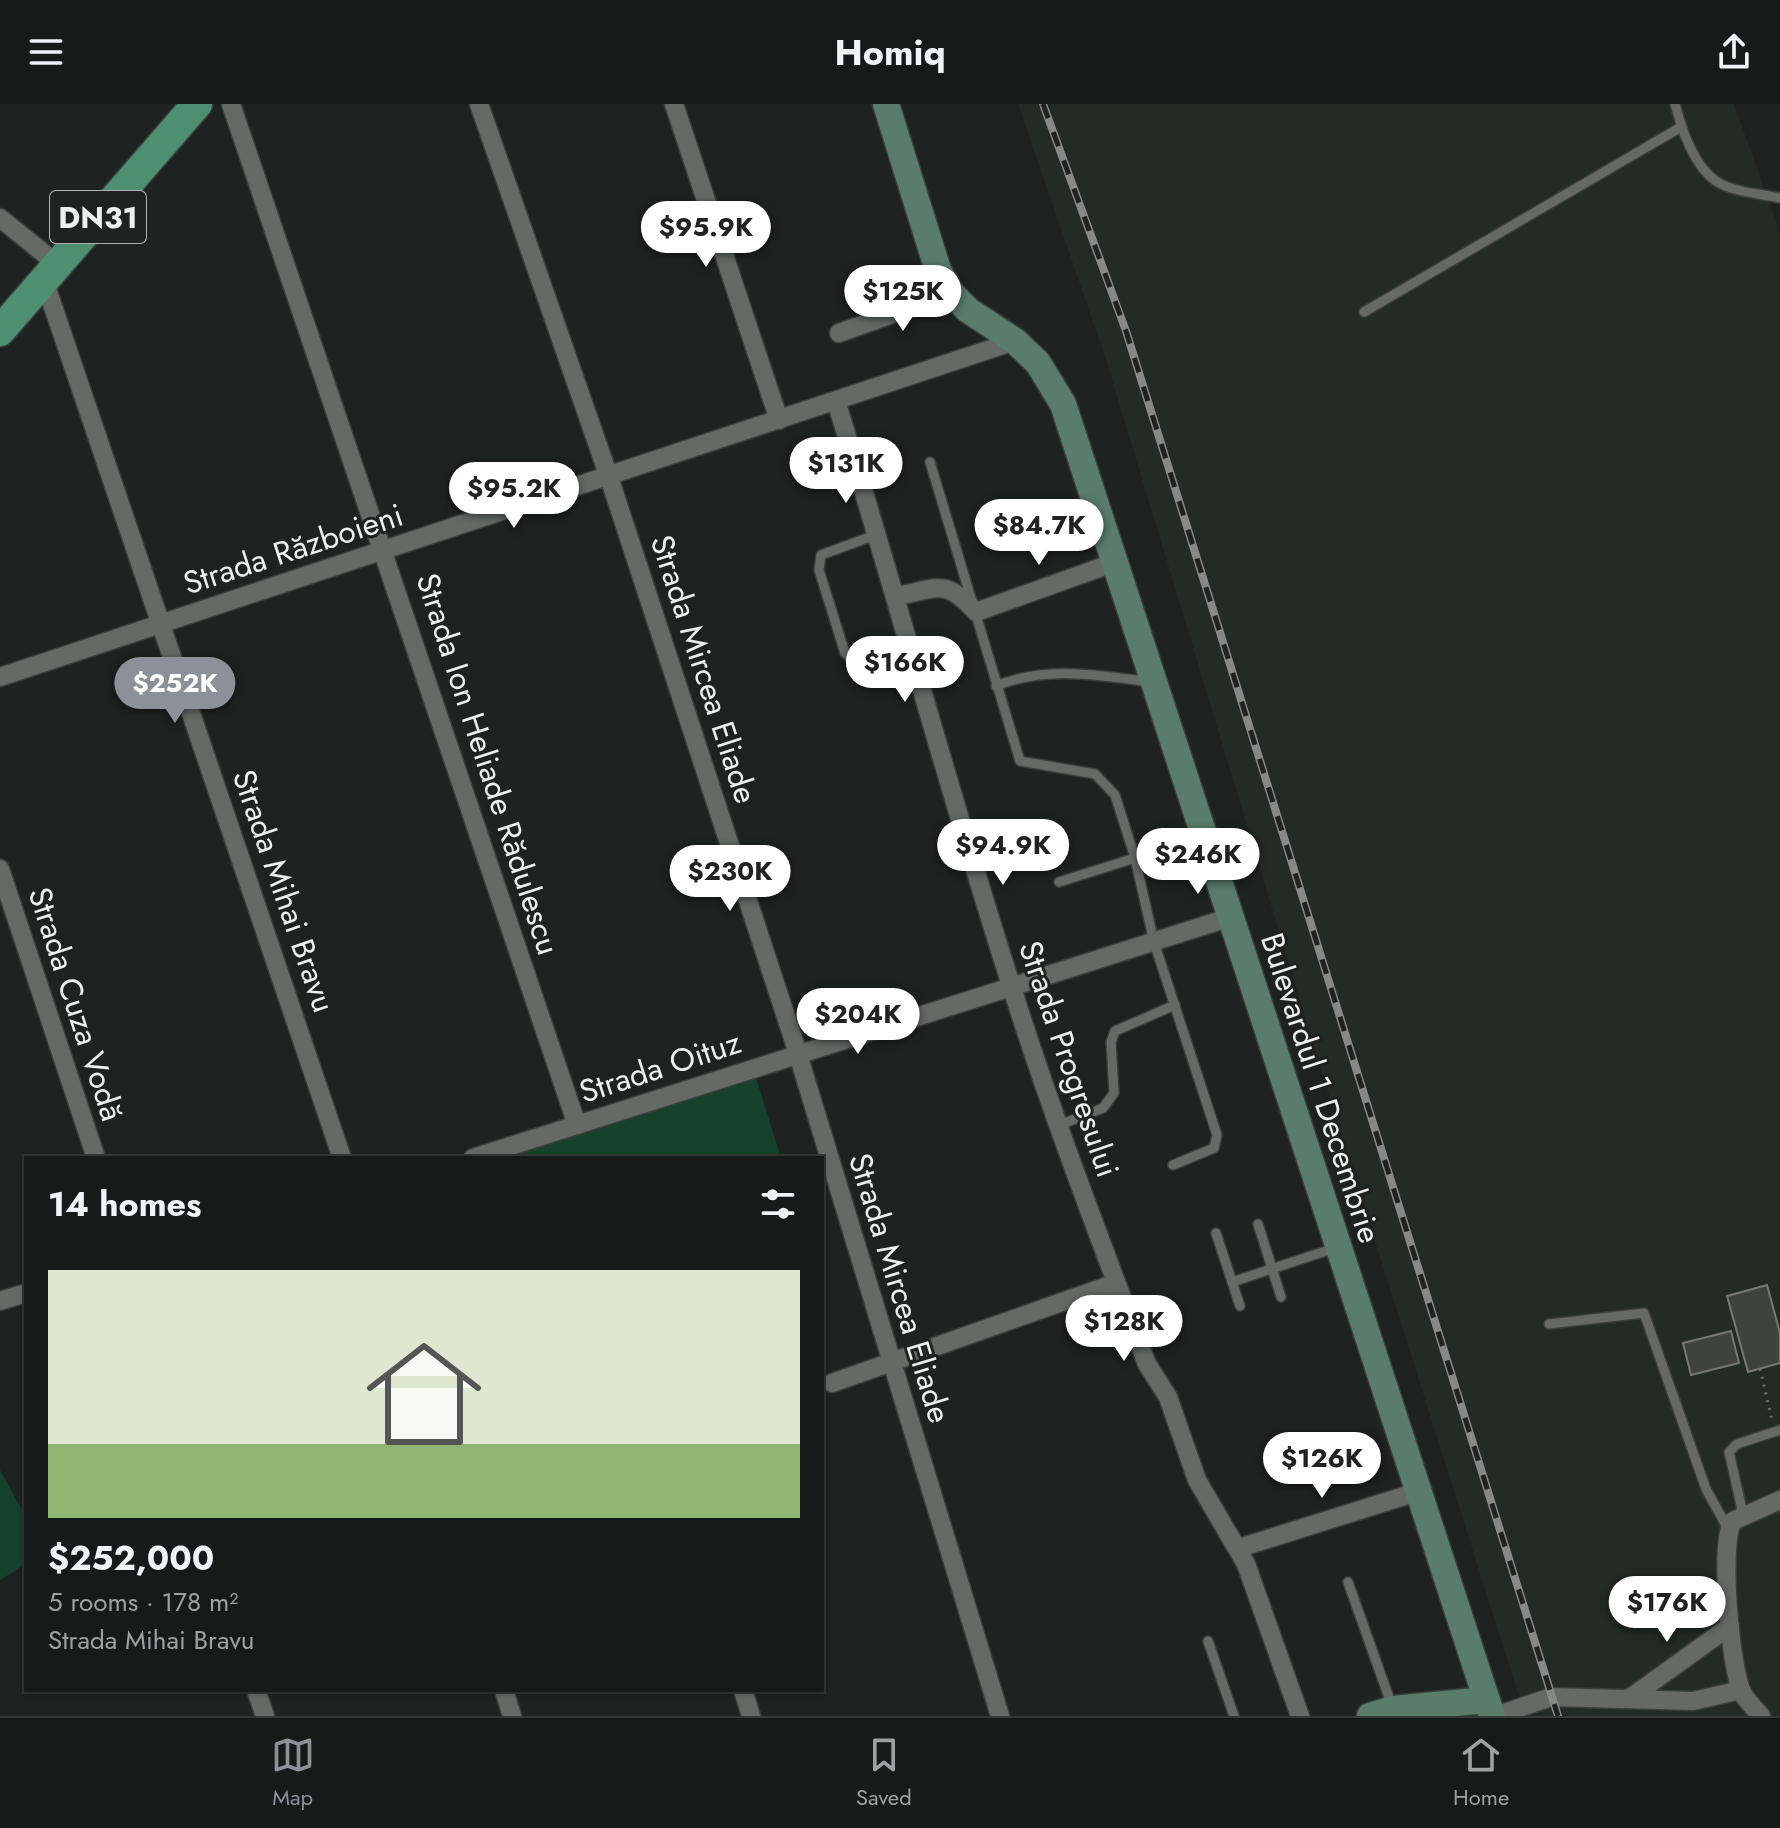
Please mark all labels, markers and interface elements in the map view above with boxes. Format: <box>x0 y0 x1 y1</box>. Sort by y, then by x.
text: Homiq <box>834 26 946 78</box>
icon: menu <box>24 30 68 74</box>
icon: share <box>1712 30 1756 74</box>
road number: DN31 <box>50 191 146 243</box>
pin: $95.9K <box>641 201 771 269</box>
text: $95.9K <box>659 208 753 246</box>
pin: $125K <box>847 265 959 333</box>
text: $125K <box>862 272 944 310</box>
pin: $131K <box>790 437 902 505</box>
text: $131K <box>808 444 884 482</box>
pin: $95.2K <box>449 462 579 530</box>
text: $95.2K <box>467 469 561 507</box>
street label: Strada Războieni <box>177 492 409 606</box>
pin: $84.7K <box>974 499 1104 567</box>
text: $84.7K <box>993 506 1085 544</box>
street label: Strada Mircea Eliade <box>639 529 769 809</box>
street label: Strada Ion Heliade Rădulescu <box>405 567 571 961</box>
pin: $166K <box>849 636 961 704</box>
text: $166K <box>864 643 946 681</box>
pin: $252K <box>119 657 231 725</box>
text: $252K <box>132 664 218 702</box>
street label: Strada Mihai Bravu <box>221 763 347 1019</box>
pin: $94.9K <box>938 819 1068 887</box>
text: $94.9K <box>955 826 1051 864</box>
pin: $246K <box>1142 828 1254 896</box>
text: $246K <box>1155 835 1241 873</box>
pin: $230K <box>674 845 786 913</box>
text: $230K <box>688 852 772 890</box>
street label: Strada Cuza Vodă <box>17 881 135 1127</box>
street label: Bulevardul 1 Decembrie <box>1249 927 1393 1249</box>
street label: Strada Progresului <box>1007 935 1131 1183</box>
pin: $204K <box>802 988 914 1056</box>
text: $204K <box>815 995 901 1033</box>
street label: Strada Oituz <box>573 1019 747 1115</box>
street label: Strada Mircea Eliade <box>837 1148 963 1428</box>
text: 14 homes <box>48 1180 202 1229</box>
icon: filters <box>756 1182 800 1226</box>
pin: $128K <box>1068 1295 1180 1363</box>
text: $128K <box>1084 1302 1164 1340</box>
icon: home <box>352 1322 496 1466</box>
pin: $126K <box>1266 1432 1378 1500</box>
text: $126K <box>1281 1439 1363 1477</box>
text: $252,000 <box>48 1534 214 1583</box>
pin: $176K <box>1611 1576 1723 1644</box>
text: 5 rooms · 178 m² <box>48 1583 238 1621</box>
text: $176K <box>1627 1583 1707 1621</box>
text: Strada Mihai Bravu <box>48 1621 254 1659</box>
tab: Map <box>271 1733 315 1813</box>
tab: Saved <box>856 1733 912 1813</box>
tab: Home <box>1453 1733 1509 1813</box>

